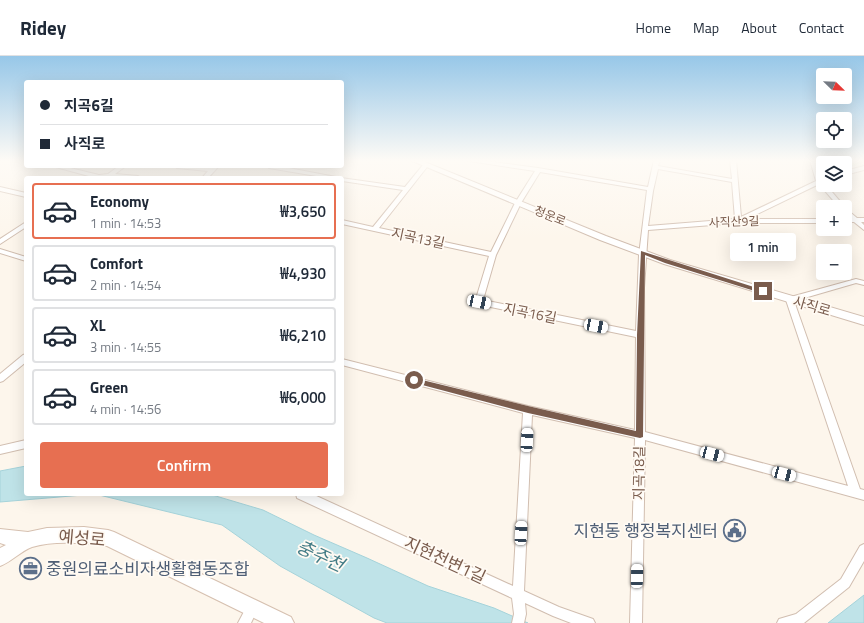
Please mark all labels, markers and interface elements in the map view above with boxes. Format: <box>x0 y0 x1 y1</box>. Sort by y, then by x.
text: Ridey <box>20 13 66 42</box>
text: Home <box>636 17 671 38</box>
text: Map <box>693 17 719 38</box>
text: About <box>741 17 777 38</box>
text: Contact <box>799 17 844 38</box>
north arrow <box>816 68 852 104</box>
map controls <box>816 68 852 280</box>
text: 지곡6길 <box>64 94 114 117</box>
button: locate <box>816 112 852 148</box>
text: 사직로 <box>64 132 105 155</box>
button: layers <box>816 156 852 192</box>
text: Economy <box>90 190 149 213</box>
icon: car <box>42 193 78 229</box>
text: ₩3,650 <box>280 200 326 223</box>
button: + <box>816 200 852 236</box>
street label: 청운로 <box>531 201 569 231</box>
street label: 사직산9길 <box>708 211 760 232</box>
text: 1 min · 14:53 <box>90 213 161 233</box>
street label: 지곡13길 <box>389 222 447 253</box>
callout: 1 min <box>730 233 796 261</box>
text: 1 min <box>747 237 779 257</box>
button: − <box>816 244 852 280</box>
text: Comfort <box>90 252 143 275</box>
icon: car <box>42 255 78 291</box>
text: ₩4,930 <box>280 262 326 285</box>
text: 2 min · 14:54 <box>90 275 161 295</box>
route end <box>754 282 772 300</box>
street label: 사직로 <box>791 290 834 321</box>
car <box>466 294 492 310</box>
street label: 지곡16길 <box>501 297 559 328</box>
text: XL <box>90 314 106 337</box>
icon: car <box>42 317 78 353</box>
car <box>583 318 609 334</box>
text: ₩6,210 <box>280 324 326 347</box>
text: 3 min · 14:55 <box>90 337 161 357</box>
route start <box>405 371 423 389</box>
text: Green <box>90 376 128 399</box>
icon: car <box>42 379 78 415</box>
text: ₩6,000 <box>280 386 326 409</box>
text: 4 min · 14:56 <box>90 399 161 419</box>
car <box>520 428 534 452</box>
button: Confirm <box>40 442 328 488</box>
car <box>699 445 725 463</box>
street label: 지곡18길 <box>628 446 649 500</box>
car <box>771 465 797 483</box>
place label: 지현동 행정복지센터 <box>574 518 718 544</box>
public building icon: 지현동 행정복지센터 <box>721 518 747 544</box>
car <box>514 521 528 545</box>
street label: 예성로 <box>57 523 107 553</box>
street label: 지현천변1길 <box>400 530 490 590</box>
water label: 충주천 <box>292 533 351 579</box>
office icon: 중원의료소비자생활협동조합 <box>17 556 43 582</box>
place label: 중원의료소비자생활협동조합 <box>46 556 250 582</box>
car <box>631 564 643 588</box>

